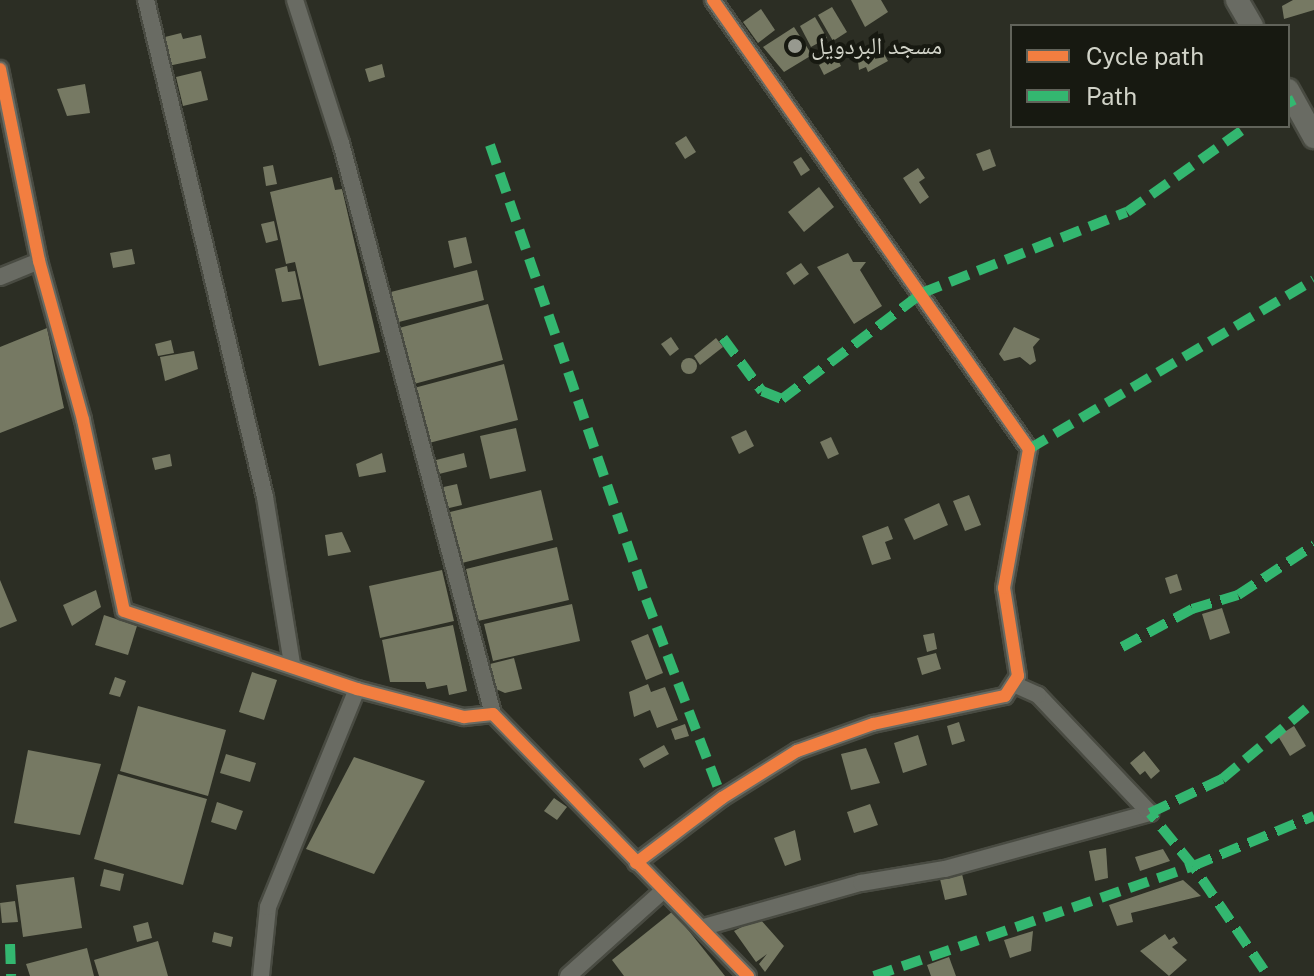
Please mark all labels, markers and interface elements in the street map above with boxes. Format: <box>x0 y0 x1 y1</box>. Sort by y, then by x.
legend <box>1010 24 1290 128</box>
place label: مسجد البردويل <box>811 32 942 60</box>
marker: مسجد البردويل <box>786 37 804 55</box>
text: Cycle path <box>1086 42 1204 70</box>
text: Path <box>1086 82 1137 110</box>

